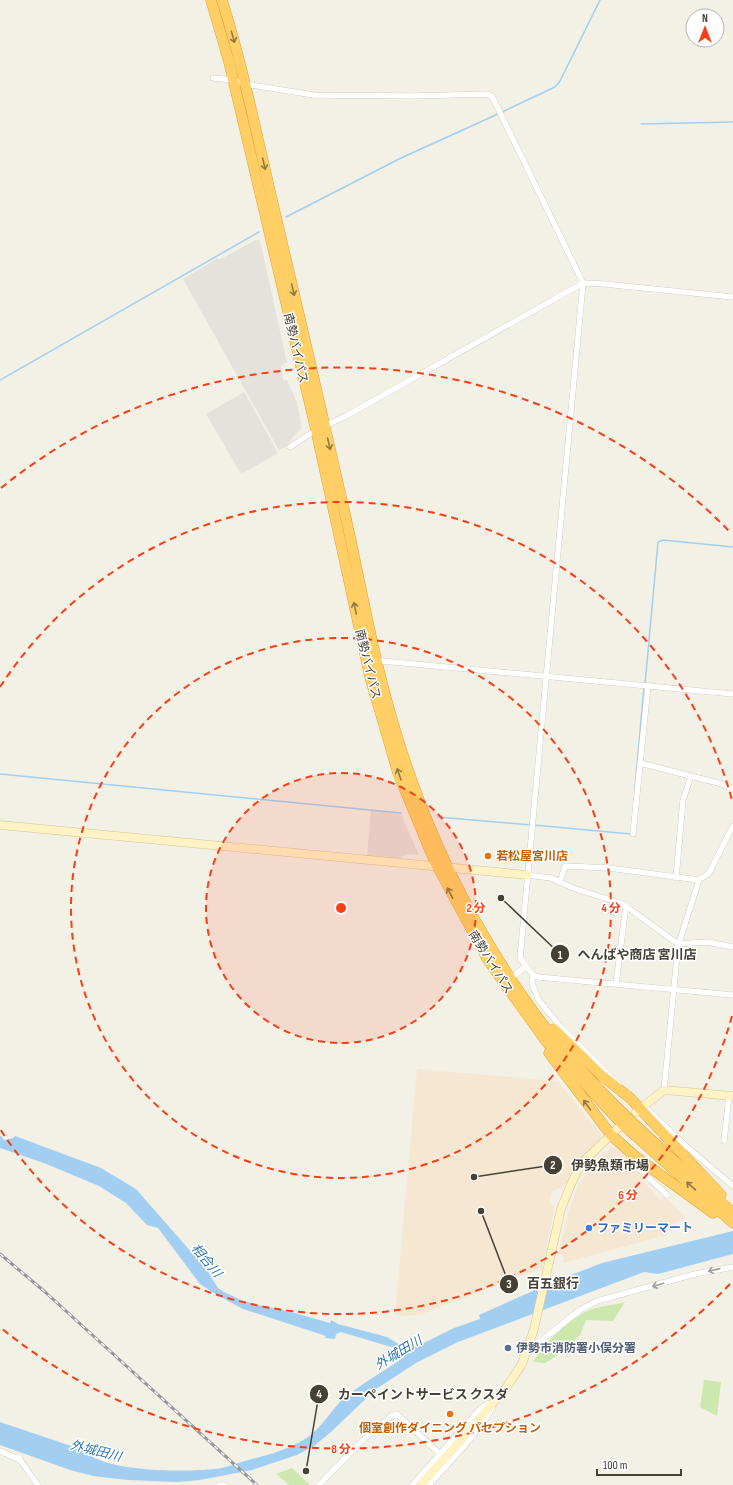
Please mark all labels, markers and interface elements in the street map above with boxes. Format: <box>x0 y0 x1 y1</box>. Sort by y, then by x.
north arrow <box>685 8 725 48</box>
text: N <box>702 12 708 25</box>
one-way arrow <box>230 31 237 44</box>
one-way arrow <box>260 157 268 170</box>
one-way arrow <box>290 283 298 296</box>
street label: 南勢バイパス <box>280 311 311 385</box>
one-way arrow <box>326 437 334 450</box>
one-way arrow <box>350 601 358 614</box>
street label: 南勢バイパス <box>352 627 383 701</box>
one-way arrow <box>394 768 402 780</box>
place label: 若松屋宮川店 <box>496 849 568 864</box>
marker: 若松屋宮川店 <box>483 851 493 861</box>
one-way arrow <box>446 887 454 899</box>
centre of rings <box>334 901 348 915</box>
text: 2 分 <box>466 901 486 916</box>
text: 4 分 <box>601 901 621 916</box>
street label: 南勢バイパス <box>465 928 516 997</box>
callout: へんばや商店 宮川店 <box>550 942 705 967</box>
text: へんばや商店 宮川店 <box>577 947 697 963</box>
text: 1 <box>558 948 563 963</box>
one-way arrow <box>583 1099 591 1110</box>
callout: 伊勢魚類市場 <box>543 1152 657 1177</box>
text: 2 <box>550 1158 556 1173</box>
text: 伊勢魚類市場 <box>571 1158 649 1174</box>
one-way arrow <box>685 1182 696 1191</box>
text: 6 分 <box>618 1188 638 1203</box>
place label: ファミリーマート <box>597 1221 693 1236</box>
marker: ファミリーマート <box>584 1223 594 1233</box>
water label: 相合川 <box>188 1241 226 1282</box>
one-way arrow <box>708 1266 721 1274</box>
callout: 百五銀行 <box>499 1271 587 1296</box>
text: 百五銀行 <box>527 1276 579 1292</box>
text: 3 <box>506 1277 512 1292</box>
one-way arrow <box>652 1281 665 1289</box>
water label: 外城田川 <box>372 1332 427 1373</box>
place label: 伊勢市消防署小俣分署 <box>516 1341 636 1356</box>
marker: 伊勢市消防署小俣分署 <box>503 1343 513 1353</box>
callout: カーペイントサービス クスダ <box>309 1382 516 1407</box>
text: 4 <box>316 1387 322 1402</box>
text: カーペイントサービス クスダ <box>338 1387 508 1403</box>
marker: 個室創作ダイニング パセプション <box>445 1409 455 1419</box>
place label: 個室創作ダイニング パセプション <box>359 1421 541 1436</box>
water label: 外城田川 <box>69 1437 125 1466</box>
text: 8 分 <box>331 1442 351 1457</box>
scale bar <box>597 1451 681 1477</box>
text: 100 m <box>603 1458 628 1473</box>

